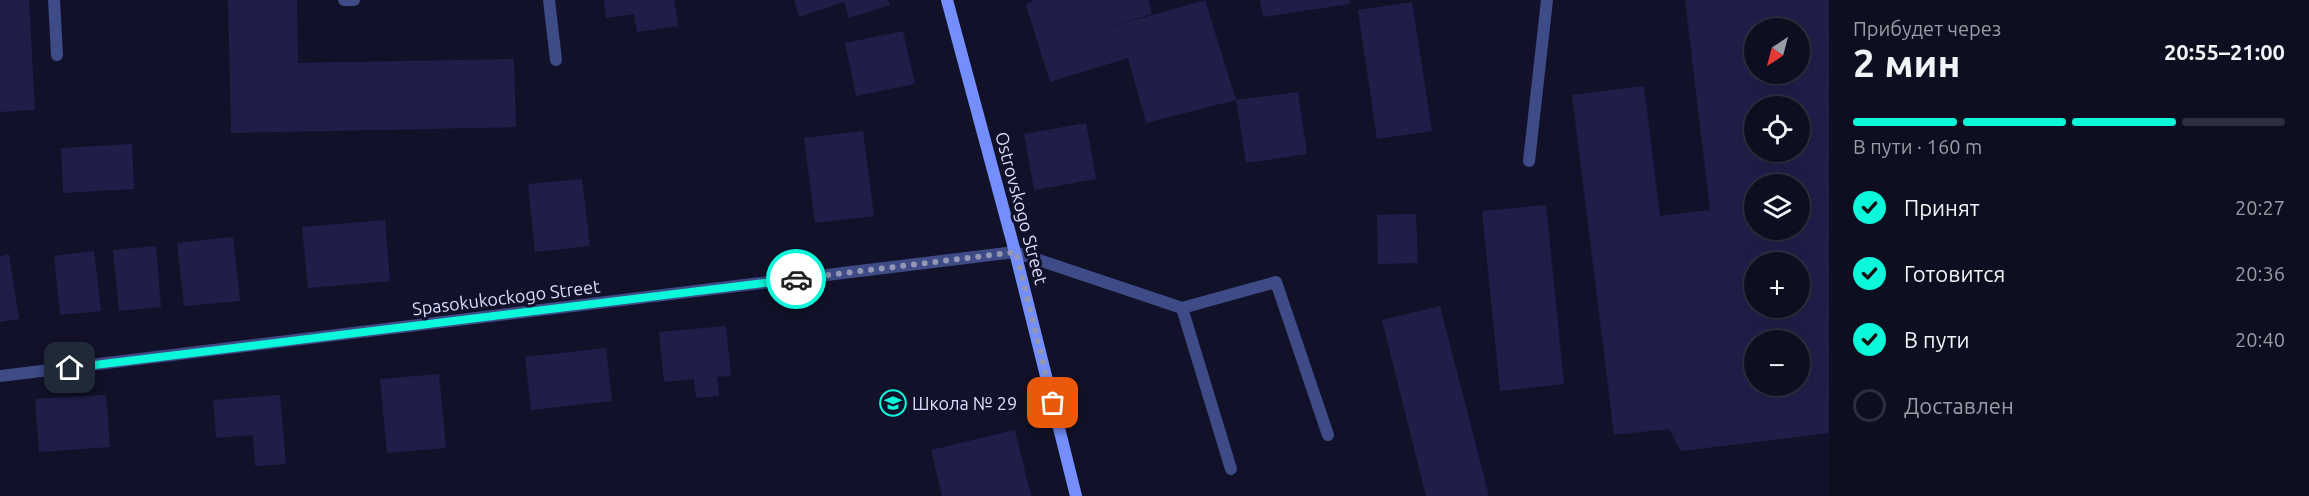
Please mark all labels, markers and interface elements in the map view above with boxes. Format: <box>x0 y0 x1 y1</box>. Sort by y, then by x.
text: Прибудет через <box>1853 17 2001 40</box>
north arrow <box>1744 18 1810 84</box>
map controls <box>1744 18 1810 396</box>
text: 20:55–21:00 <box>2164 39 2285 64</box>
text: 2 мин <box>1853 41 1961 84</box>
button: locate <box>1744 96 1810 162</box>
street label: Ostrovskogo Street <box>992 129 1052 287</box>
text: В пути · 160 m <box>1853 135 1982 158</box>
button: layers <box>1744 174 1810 240</box>
icon: check <box>1853 191 1886 224</box>
text: Принят <box>1904 195 1980 220</box>
text: 20:27 <box>2235 196 2285 219</box>
courier <box>766 249 826 309</box>
button: + <box>1744 252 1810 318</box>
icon: check <box>1853 257 1886 290</box>
text: Готовится <box>1904 261 2005 286</box>
text: 20:36 <box>2235 262 2285 285</box>
icon: car <box>780 263 813 296</box>
street label: Spasokukoсkogo Street <box>411 276 601 318</box>
icon: check <box>1853 323 1886 356</box>
text: В пути <box>1904 327 1970 352</box>
text: 20:40 <box>2235 328 2285 351</box>
button: − <box>1744 330 1810 396</box>
pin <box>44 342 95 393</box>
icon: home <box>53 351 86 384</box>
pin <box>1027 377 1078 428</box>
icon: bag <box>1036 386 1069 419</box>
school or university icon: Школа № 29 <box>878 388 908 418</box>
place label: Школа № 29 <box>912 393 1017 413</box>
text: Доставлен <box>1904 393 2014 418</box>

